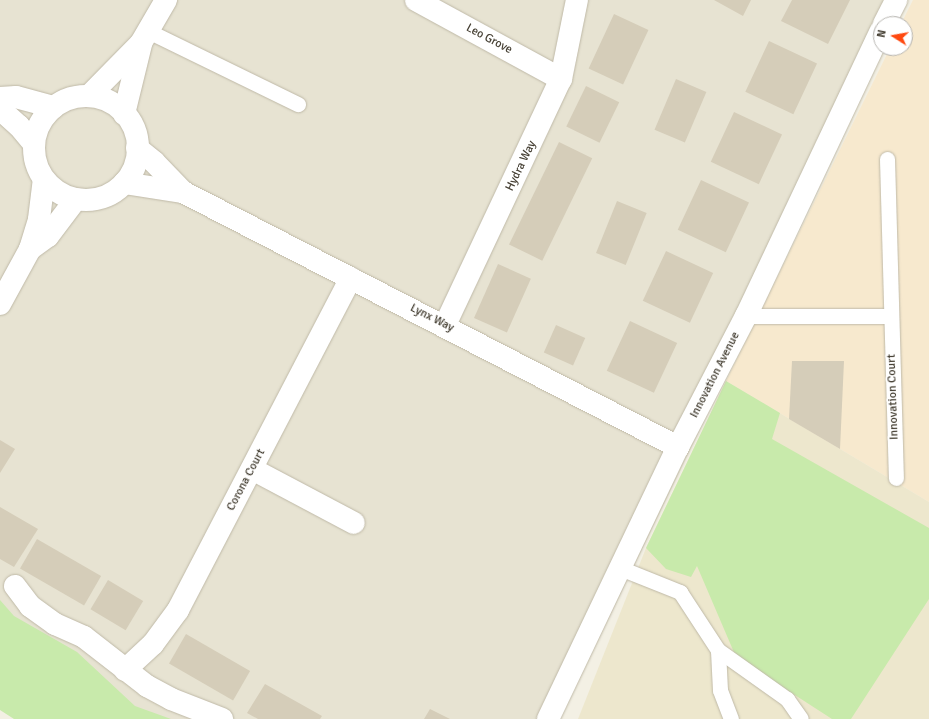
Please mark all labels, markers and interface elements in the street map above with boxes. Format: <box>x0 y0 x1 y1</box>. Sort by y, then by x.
north arrow <box>873 16 913 56</box>
street label: Leo Grove <box>463 21 515 57</box>
text: N <box>875 29 889 39</box>
street label: Hydra Way <box>503 138 539 194</box>
street label: Lynx Way <box>408 301 456 335</box>
street label: Innovation Avenue <box>687 330 743 420</box>
street label: Innovation Court <box>884 354 902 440</box>
street label: Corona Court <box>224 447 268 513</box>

